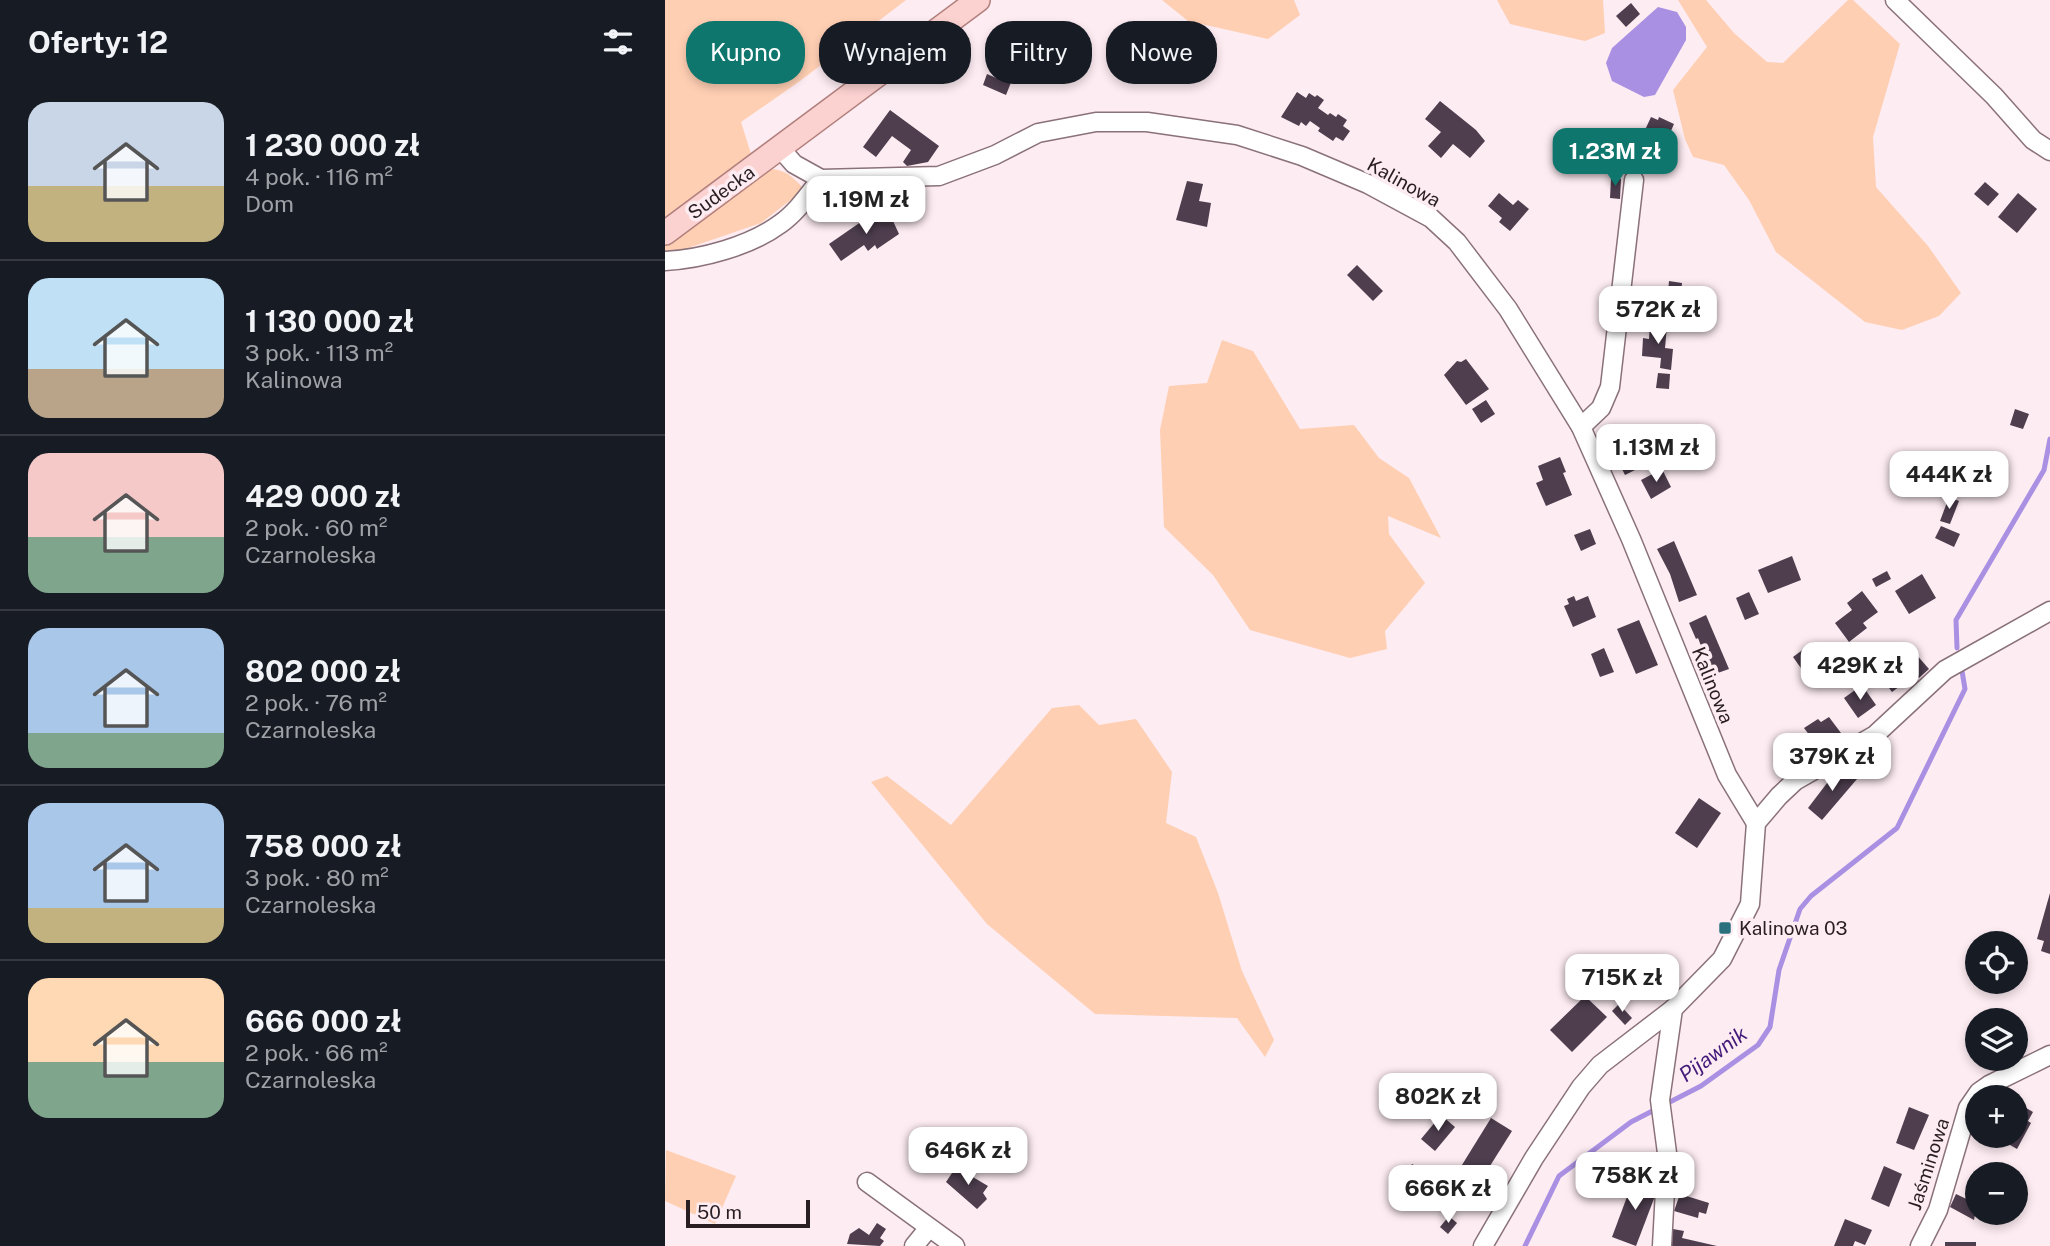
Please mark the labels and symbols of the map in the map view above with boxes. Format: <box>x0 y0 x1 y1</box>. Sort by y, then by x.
pin: 1.23M zł <box>1543 128 1687 188</box>
street label: Kalinowa <box>1363 153 1445 211</box>
street label: Sudecka <box>683 160 759 224</box>
pin: 1.19M zł <box>794 176 938 236</box>
pin: 572K zł <box>1593 286 1723 346</box>
pin: 1.13M zł <box>1584 424 1728 484</box>
pin: 444K zł <box>1884 452 2014 511</box>
pin: 429K zł <box>1795 642 1925 702</box>
street label: Kalinowa <box>1688 644 1738 726</box>
pin: 379K zł <box>1767 734 1897 793</box>
place label: Kalinowa 03 <box>1739 917 1848 939</box>
marker: Kalinowa 03 <box>1717 920 1733 936</box>
pin: 715K zł <box>1557 954 1687 1014</box>
water label: Pijawnik <box>1674 1021 1752 1087</box>
pin: 802K zł <box>1373 1074 1503 1133</box>
street label: Jaśminowa <box>1903 1115 1953 1213</box>
pin: 646K zł <box>903 1128 1033 1187</box>
pin: 758K zł <box>1570 1152 1700 1212</box>
pin: 666K zł <box>1383 1166 1513 1225</box>
scale bar <box>686 1197 810 1229</box>

